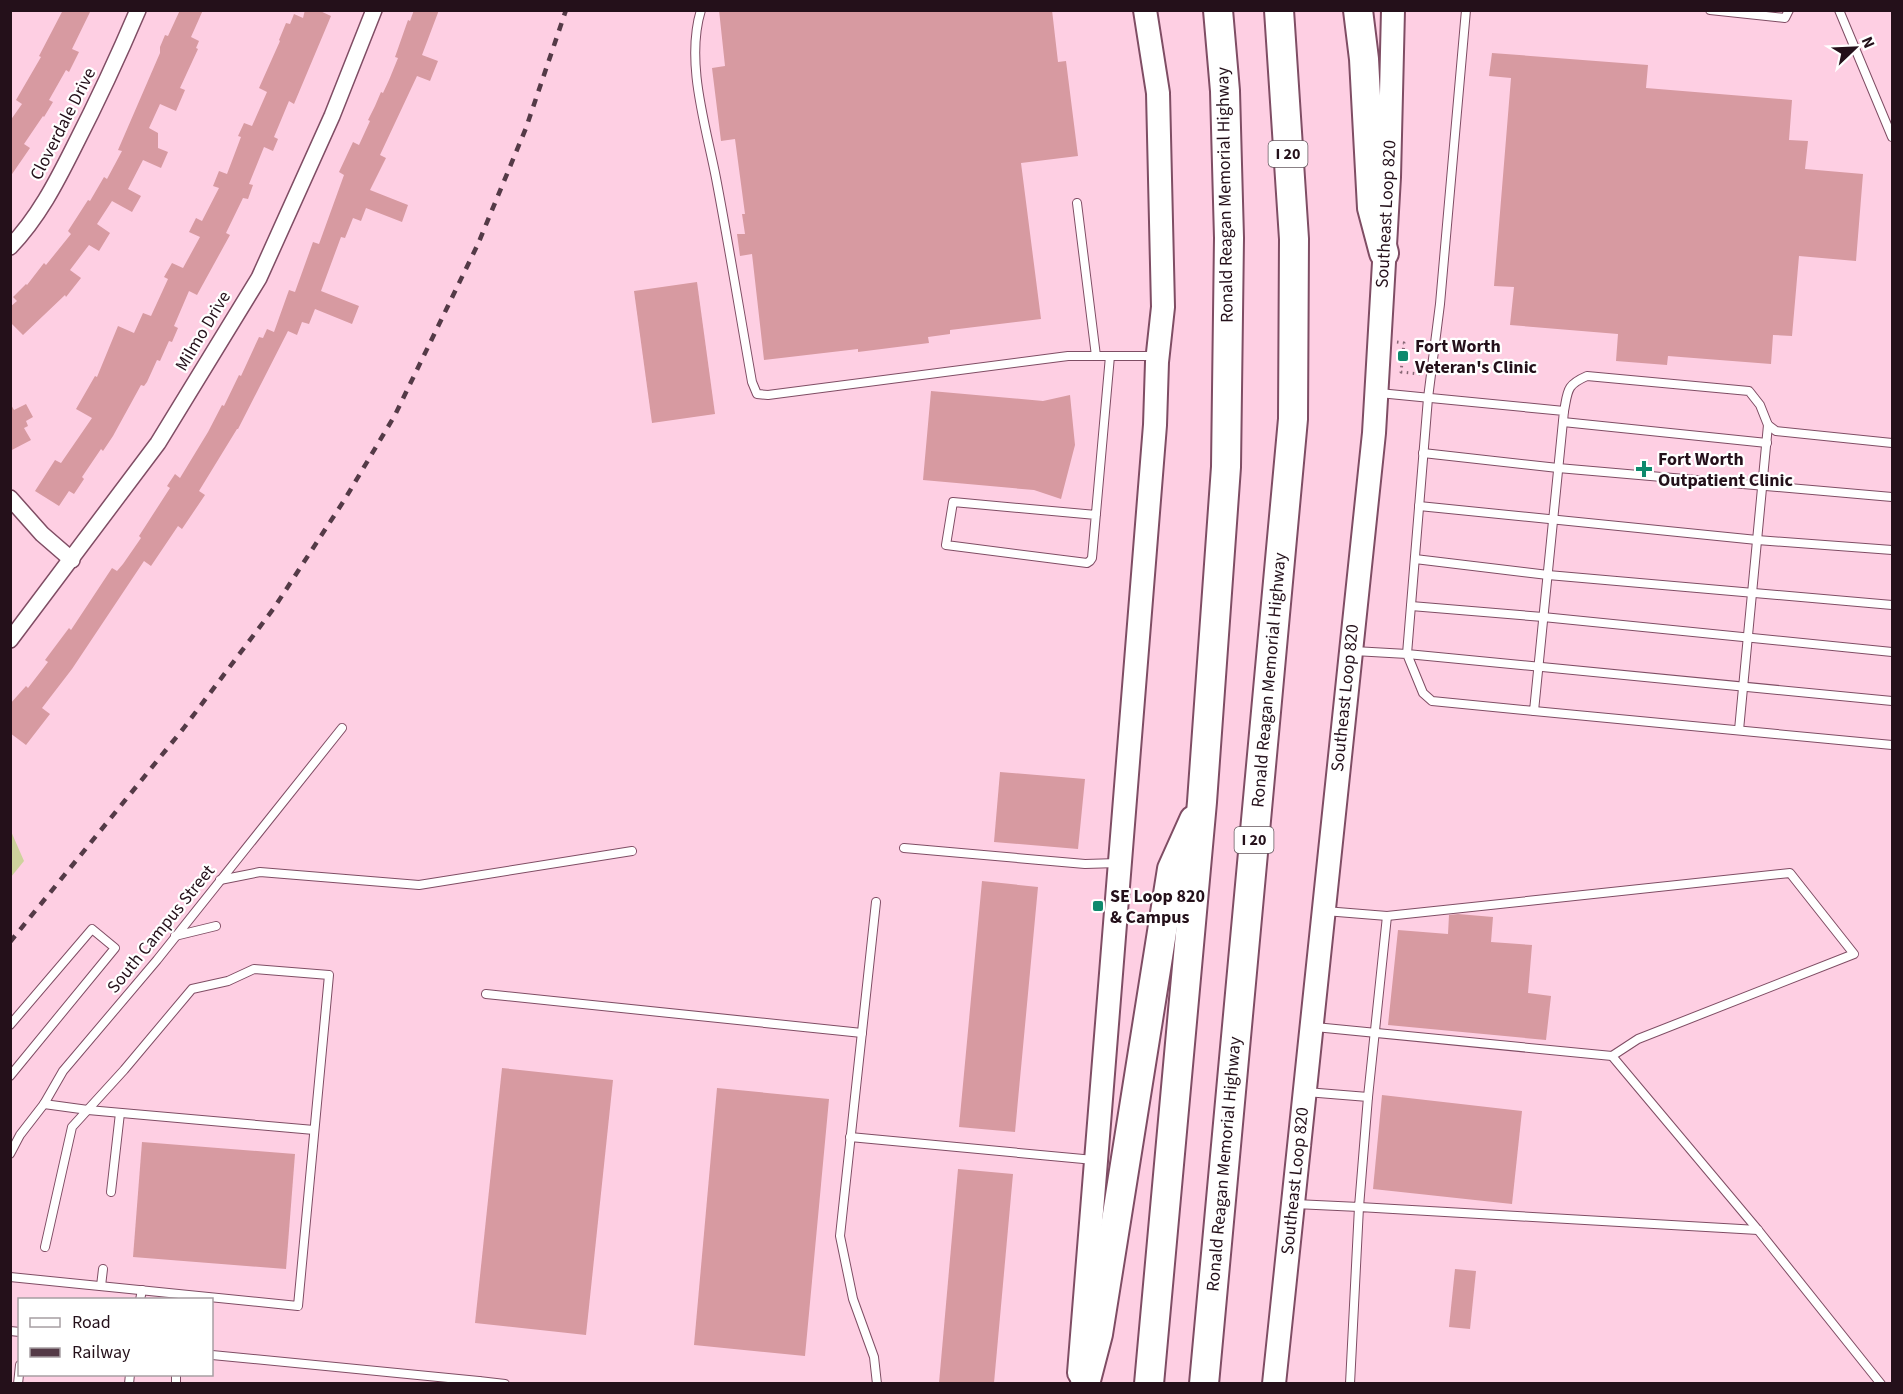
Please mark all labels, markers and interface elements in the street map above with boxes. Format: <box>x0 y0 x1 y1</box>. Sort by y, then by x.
north arrow <box>1825 18 1885 78</box>
text: N <box>1856 33 1880 52</box>
street label: Cloverdale Drive <box>24 63 102 185</box>
street label: Ronald Reagan Memorial Highway <box>1210 66 1240 323</box>
street label: Southeast Loop 820 <box>1370 139 1402 289</box>
road number: I 20 <box>1268 141 1308 167</box>
street label: Milmo Drive <box>169 286 237 376</box>
place label: Fort Worth Veteran's Clinic <box>1414 334 1538 380</box>
marker: Fort Worth Veteran's Clinic <box>1396 349 1410 363</box>
place label: Fort Worth Outpatient Clinic <box>1658 447 1794 493</box>
marker: Fort Worth Outpatient Clinic <box>1635 460 1653 478</box>
street label: Ronald Reagan Memorial Highway <box>1245 551 1293 809</box>
street label: Southeast Loop 820 <box>1325 623 1365 773</box>
road number: I 20 <box>1234 827 1274 853</box>
street label: South Campus Street <box>101 859 221 999</box>
place label: SE Loop 820 & Campus <box>1110 884 1205 930</box>
marker: SE Loop 820 & Campus <box>1091 899 1105 913</box>
street label: Ronald Reagan Memorial Highway <box>1200 1035 1248 1293</box>
street label: Southeast Loop 820 <box>1275 1106 1315 1256</box>
legend <box>18 1298 213 1376</box>
text: Road <box>72 1310 111 1335</box>
text: Railway <box>72 1340 131 1365</box>

